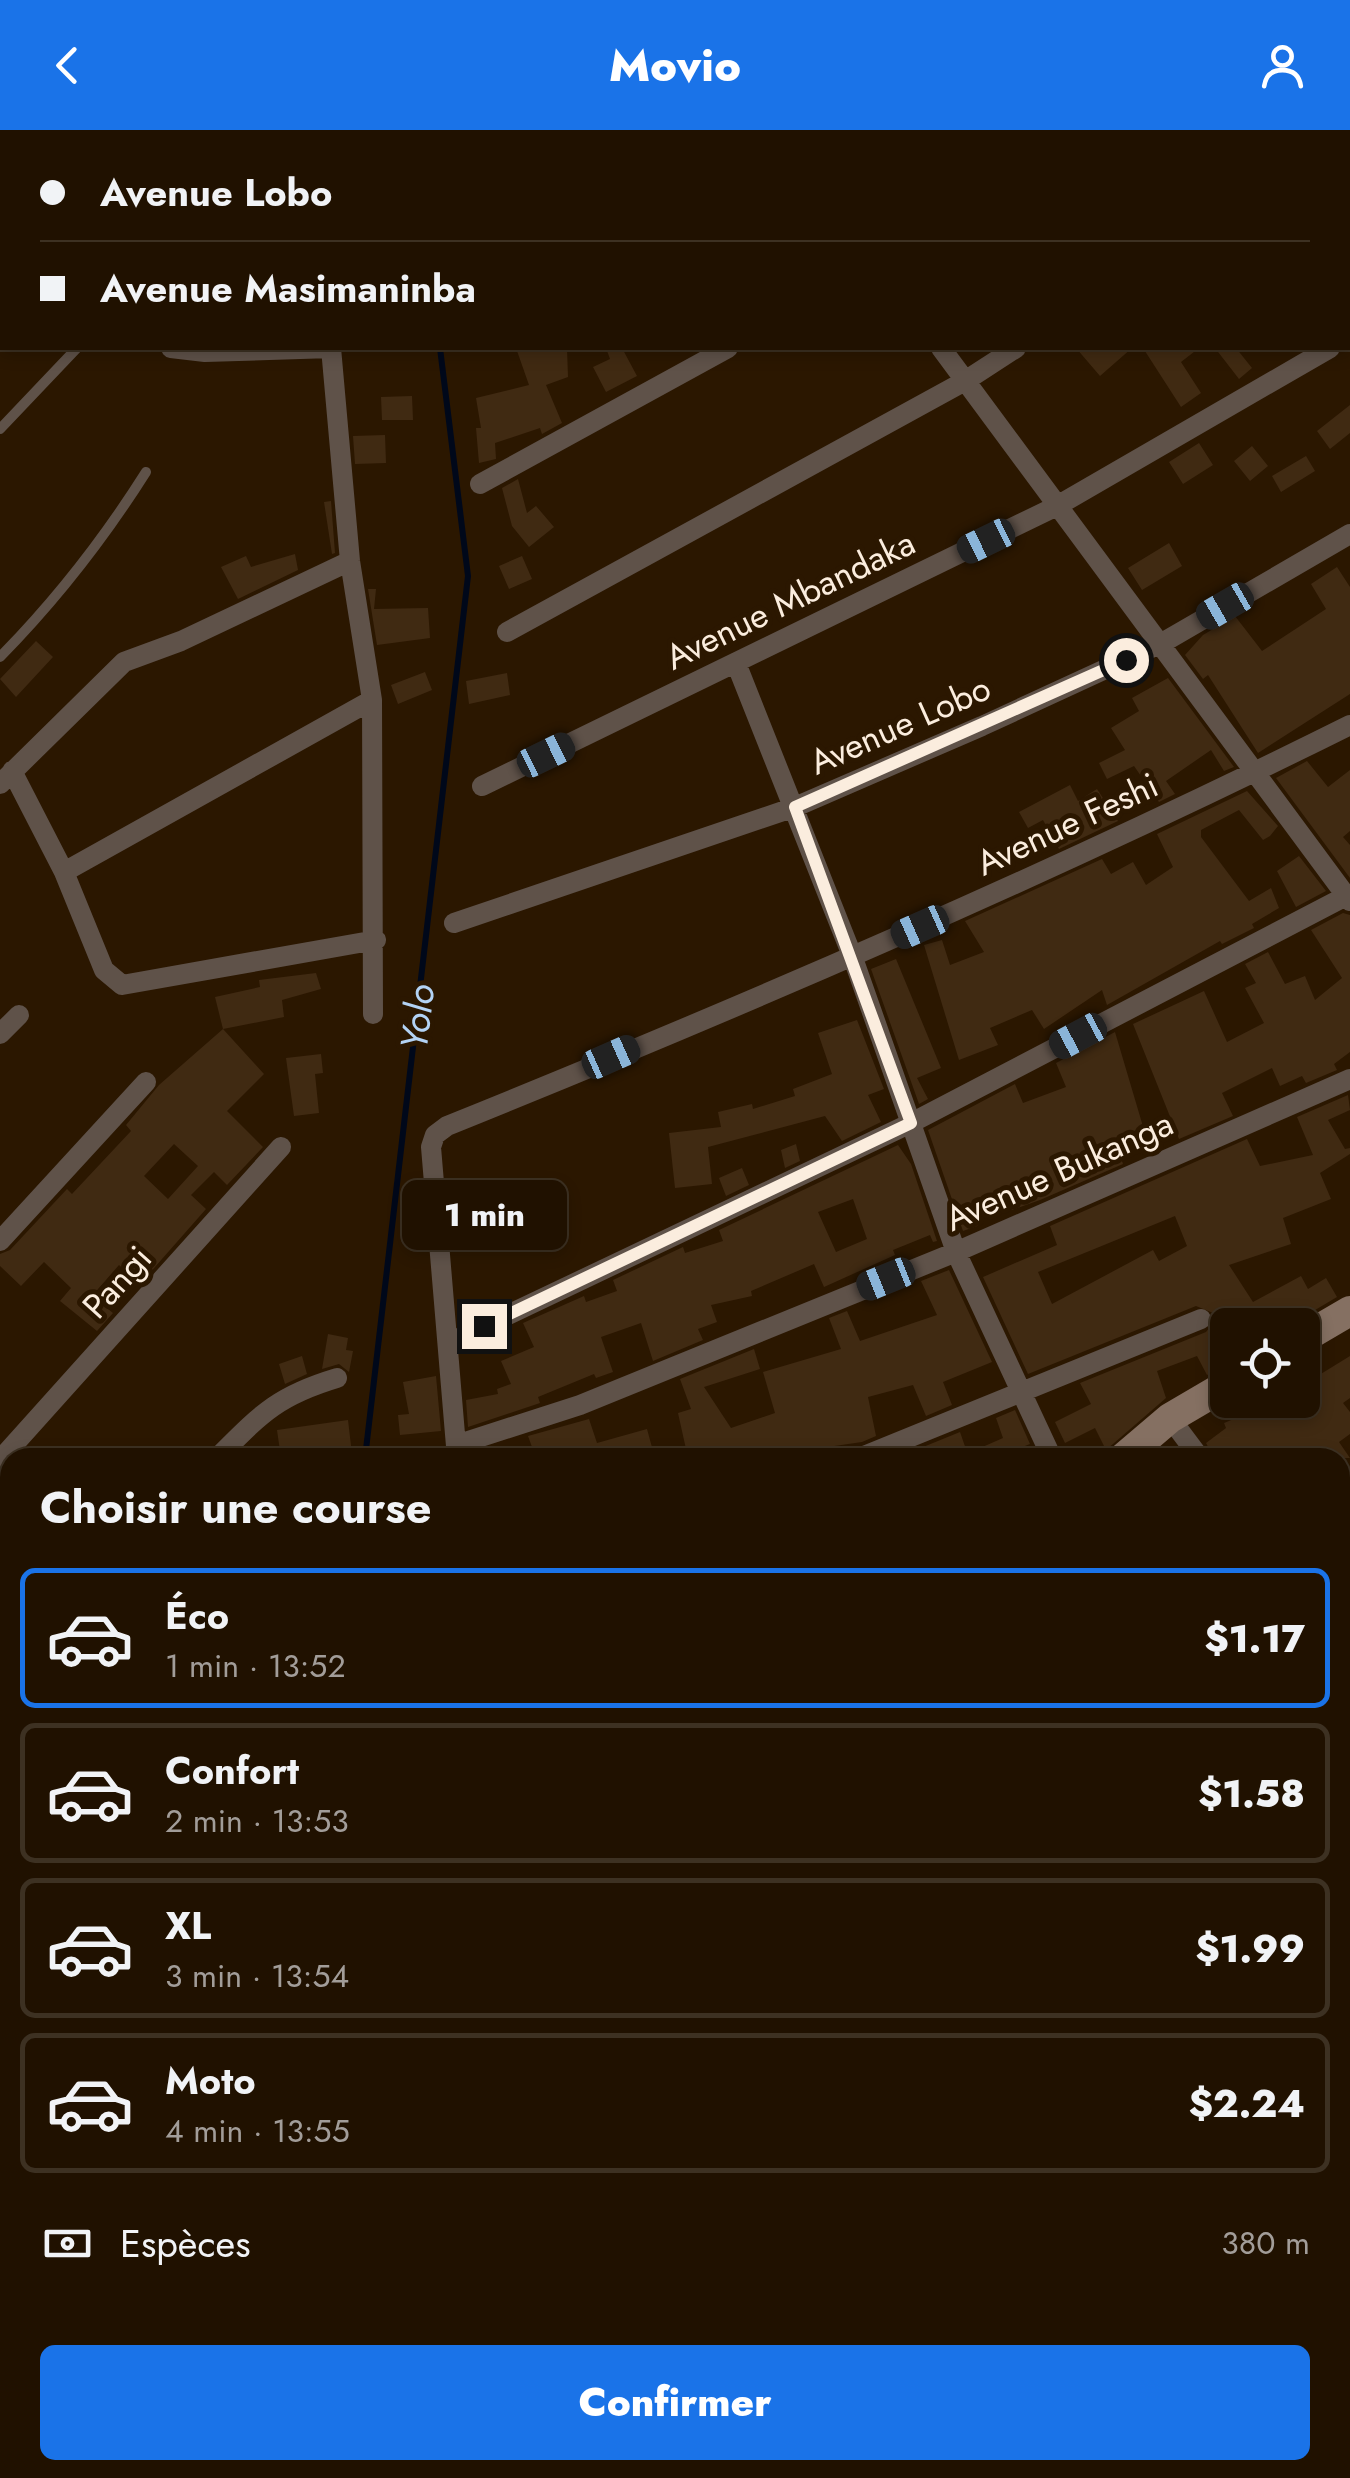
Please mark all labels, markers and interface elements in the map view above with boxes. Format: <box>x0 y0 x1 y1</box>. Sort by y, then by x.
text: Movio <box>609 33 741 98</box>
icon: back <box>40 38 95 93</box>
icon: person <box>1255 38 1310 93</box>
text: Avenue Lobo <box>100 165 333 220</box>
text: Avenue Masimaninba <box>100 261 476 316</box>
car <box>952 514 1020 568</box>
street label: Avenue Mbandaka <box>657 518 923 682</box>
car <box>1192 578 1258 634</box>
route start <box>1104 638 1149 683</box>
street label: Avenue Lobo <box>801 663 999 787</box>
car <box>512 728 580 782</box>
street label: Avenue Feshi <box>968 760 1166 888</box>
car <box>886 901 954 953</box>
water label: Yolo <box>386 981 448 1053</box>
car <box>1044 1009 1112 1063</box>
car <box>577 1031 645 1083</box>
street label: Avenue Bukanga <box>937 1098 1181 1244</box>
callout: 1 min <box>402 1181 566 1251</box>
text: 1 min <box>444 1192 525 1238</box>
street label: Pangi <box>71 1235 163 1329</box>
car <box>853 1254 919 1304</box>
route end <box>462 1304 507 1349</box>
map controls <box>1210 1308 1320 1418</box>
button: locate <box>1210 1308 1320 1418</box>
text: Choisir une course <box>40 1475 432 1540</box>
text: Éco <box>165 1588 229 1643</box>
icon: car <box>45 1593 135 1683</box>
text: $1.17 <box>1205 1611 1305 1666</box>
text: 1 min · 13:52 <box>165 1643 346 1689</box>
text: Confort <box>165 1743 299 1798</box>
icon: car <box>45 1748 135 1838</box>
text: $1.58 <box>1198 1766 1305 1821</box>
text: 2 min · 13:53 <box>165 1798 349 1844</box>
text: XL <box>165 1898 211 1953</box>
icon: car <box>45 1903 135 1993</box>
text: $1.99 <box>1195 1921 1305 1976</box>
text: 3 min · 13:54 <box>165 1953 349 1999</box>
text: Moto <box>165 2053 256 2108</box>
icon: car <box>45 2058 135 2148</box>
text: $2.24 <box>1189 2076 1305 2131</box>
text: 4 min · 13:55 <box>165 2108 350 2154</box>
icon: cash <box>40 2216 95 2271</box>
text: Espèces <box>120 2216 251 2271</box>
text: 380 m <box>1221 2220 1310 2266</box>
button: Confirmer <box>40 2345 1310 2460</box>

